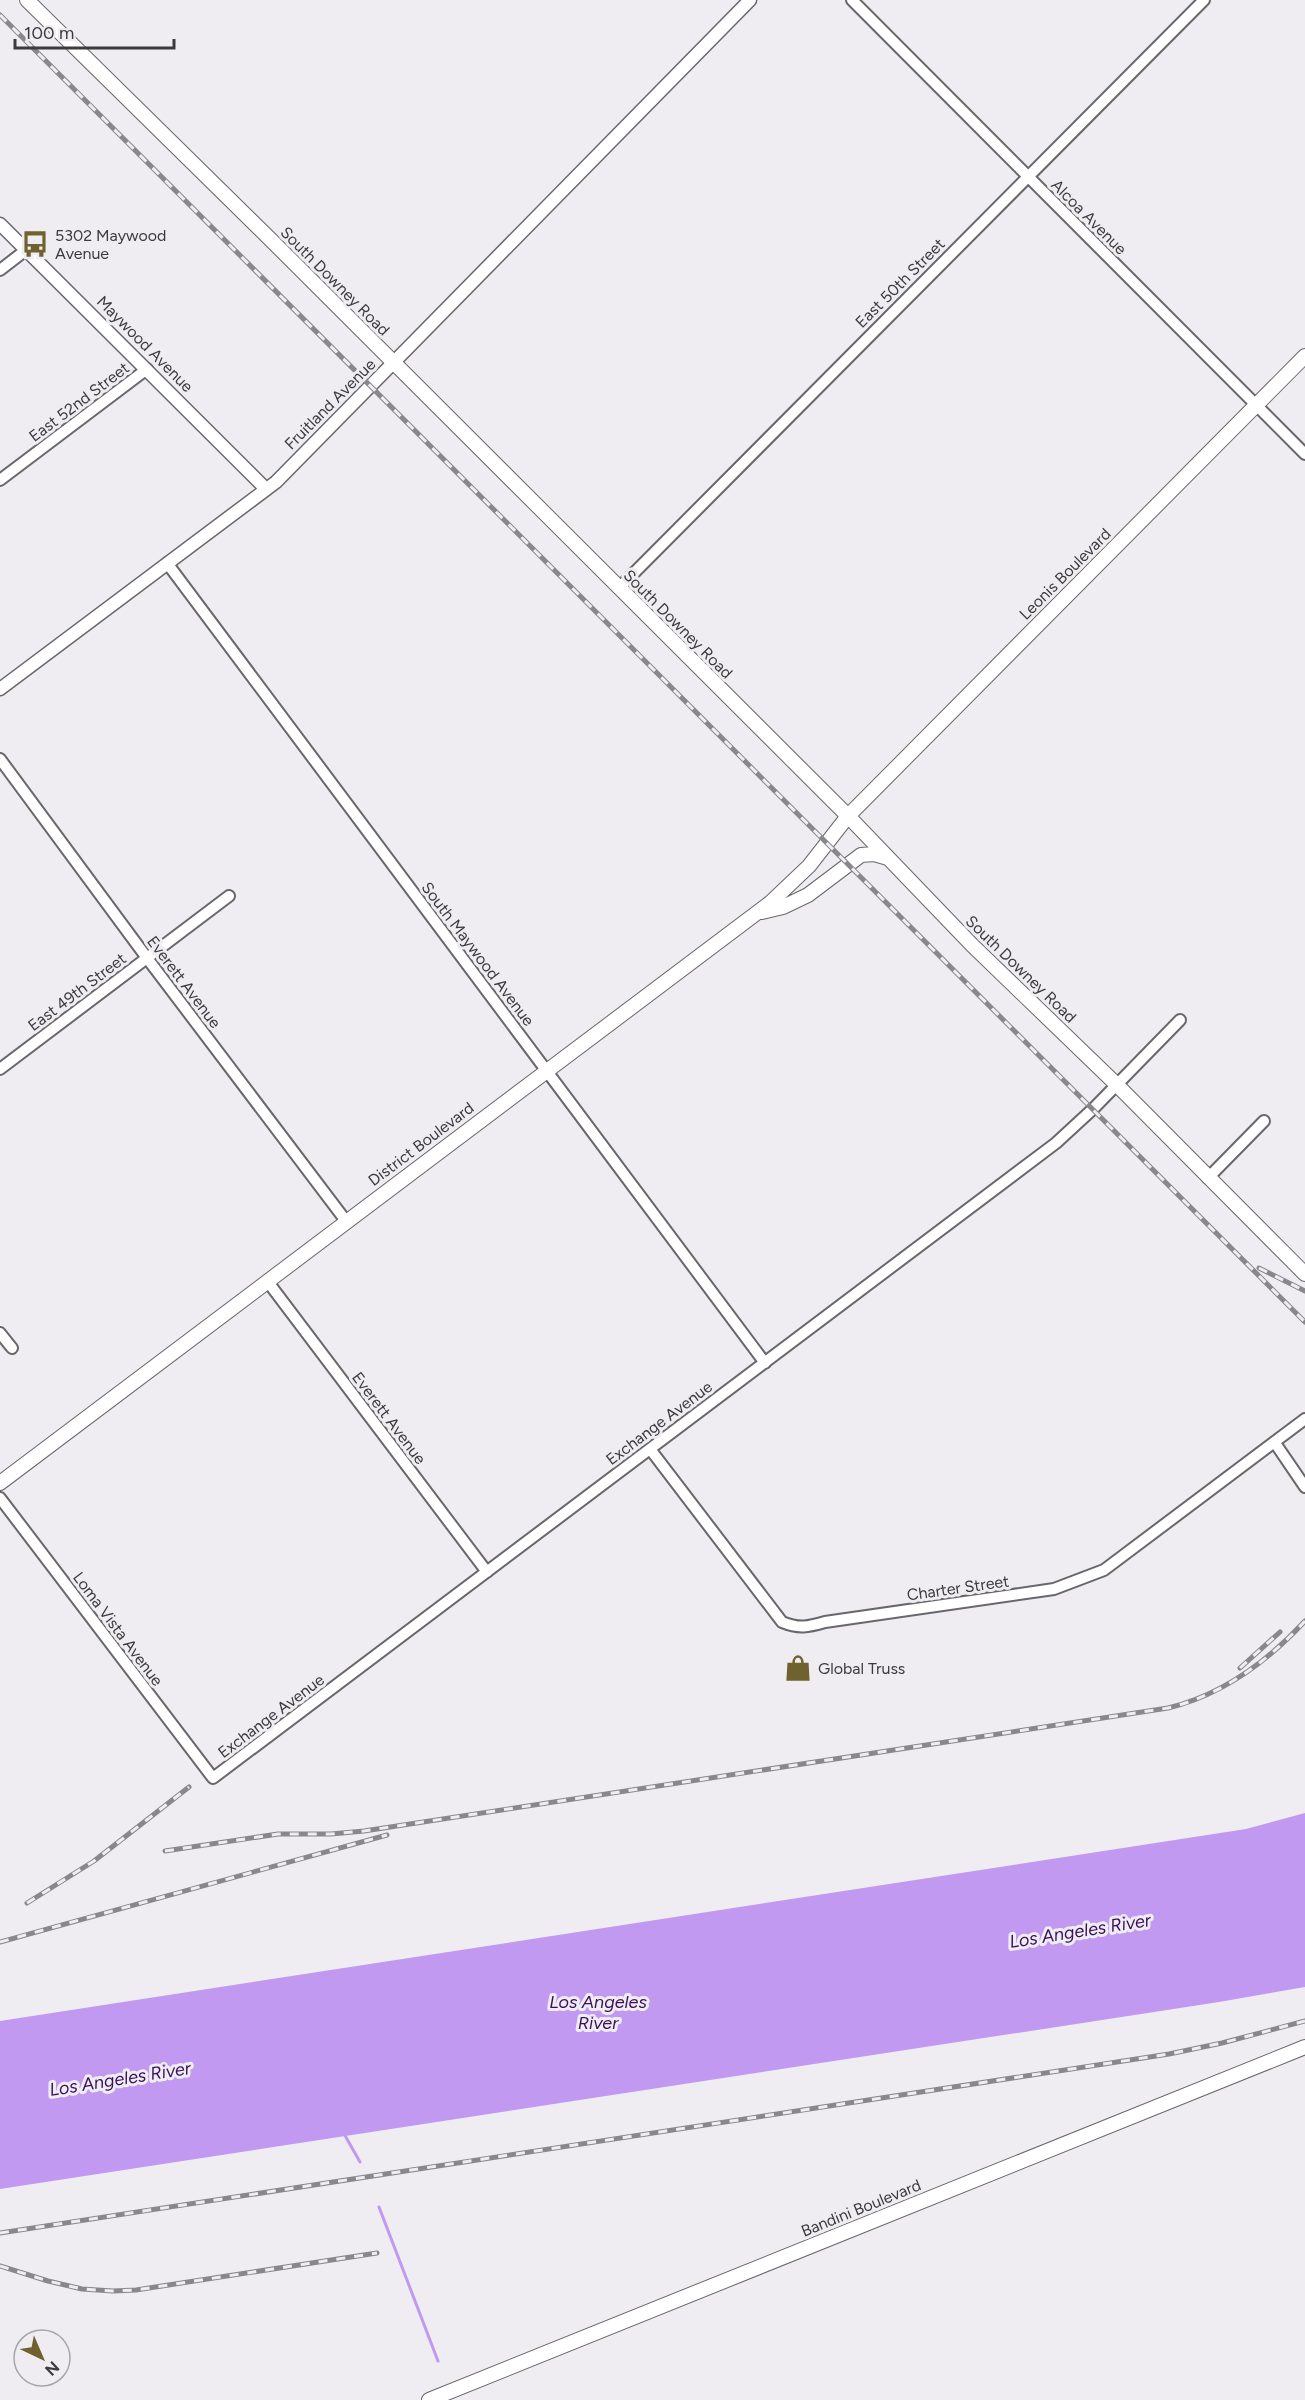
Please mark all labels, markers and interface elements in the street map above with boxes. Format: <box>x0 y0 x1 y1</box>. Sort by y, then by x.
scale bar <box>15 12 174 50</box>
text: 100 m <box>24 22 74 44</box>
street label: Alcoa Avenue <box>1047 175 1131 259</box>
street label: South Downey Road <box>277 223 393 339</box>
place label: 5302 Maywood Avenue <box>55 226 166 263</box>
bus stop icon: 5302 Maywood Avenue <box>20 229 50 259</box>
street label: East 50th Street <box>851 234 949 332</box>
street label: Maywood Avenue <box>93 292 197 396</box>
street label: Fruitland Avenue <box>281 354 380 453</box>
street label: East 52nd Street <box>25 358 133 446</box>
street label: Leonis Boulevard <box>1015 524 1115 624</box>
street label: South Downey Road <box>620 566 736 682</box>
street label: South Maywood Avenue <box>418 878 538 1030</box>
street label: South Downey Road <box>962 911 1080 1027</box>
street label: Everett Avenue <box>143 932 225 1032</box>
street label: East 49th Street <box>24 949 130 1035</box>
street label: District Boulevard <box>365 1098 477 1190</box>
street label: Everett Avenue <box>348 1368 430 1468</box>
street label: Exchange Avenue <box>602 1377 716 1469</box>
street label: Loma Vista Avenue <box>69 1568 167 1690</box>
street label: Charter Street <box>906 1571 1010 1605</box>
shop icon: Global Truss <box>783 1653 813 1683</box>
place label: Global Truss <box>818 1659 905 1678</box>
street label: Exchange Avenue <box>214 1670 328 1762</box>
water label: Los Angeles River <box>1008 1909 1153 1953</box>
water label: Los Angeles River <box>549 1991 647 2034</box>
water label: Los Angeles River <box>48 2057 193 2101</box>
street label: Bandini Boulevard <box>798 2175 924 2241</box>
north arrow <box>12 2328 72 2388</box>
text: N <box>41 2357 63 2380</box>

